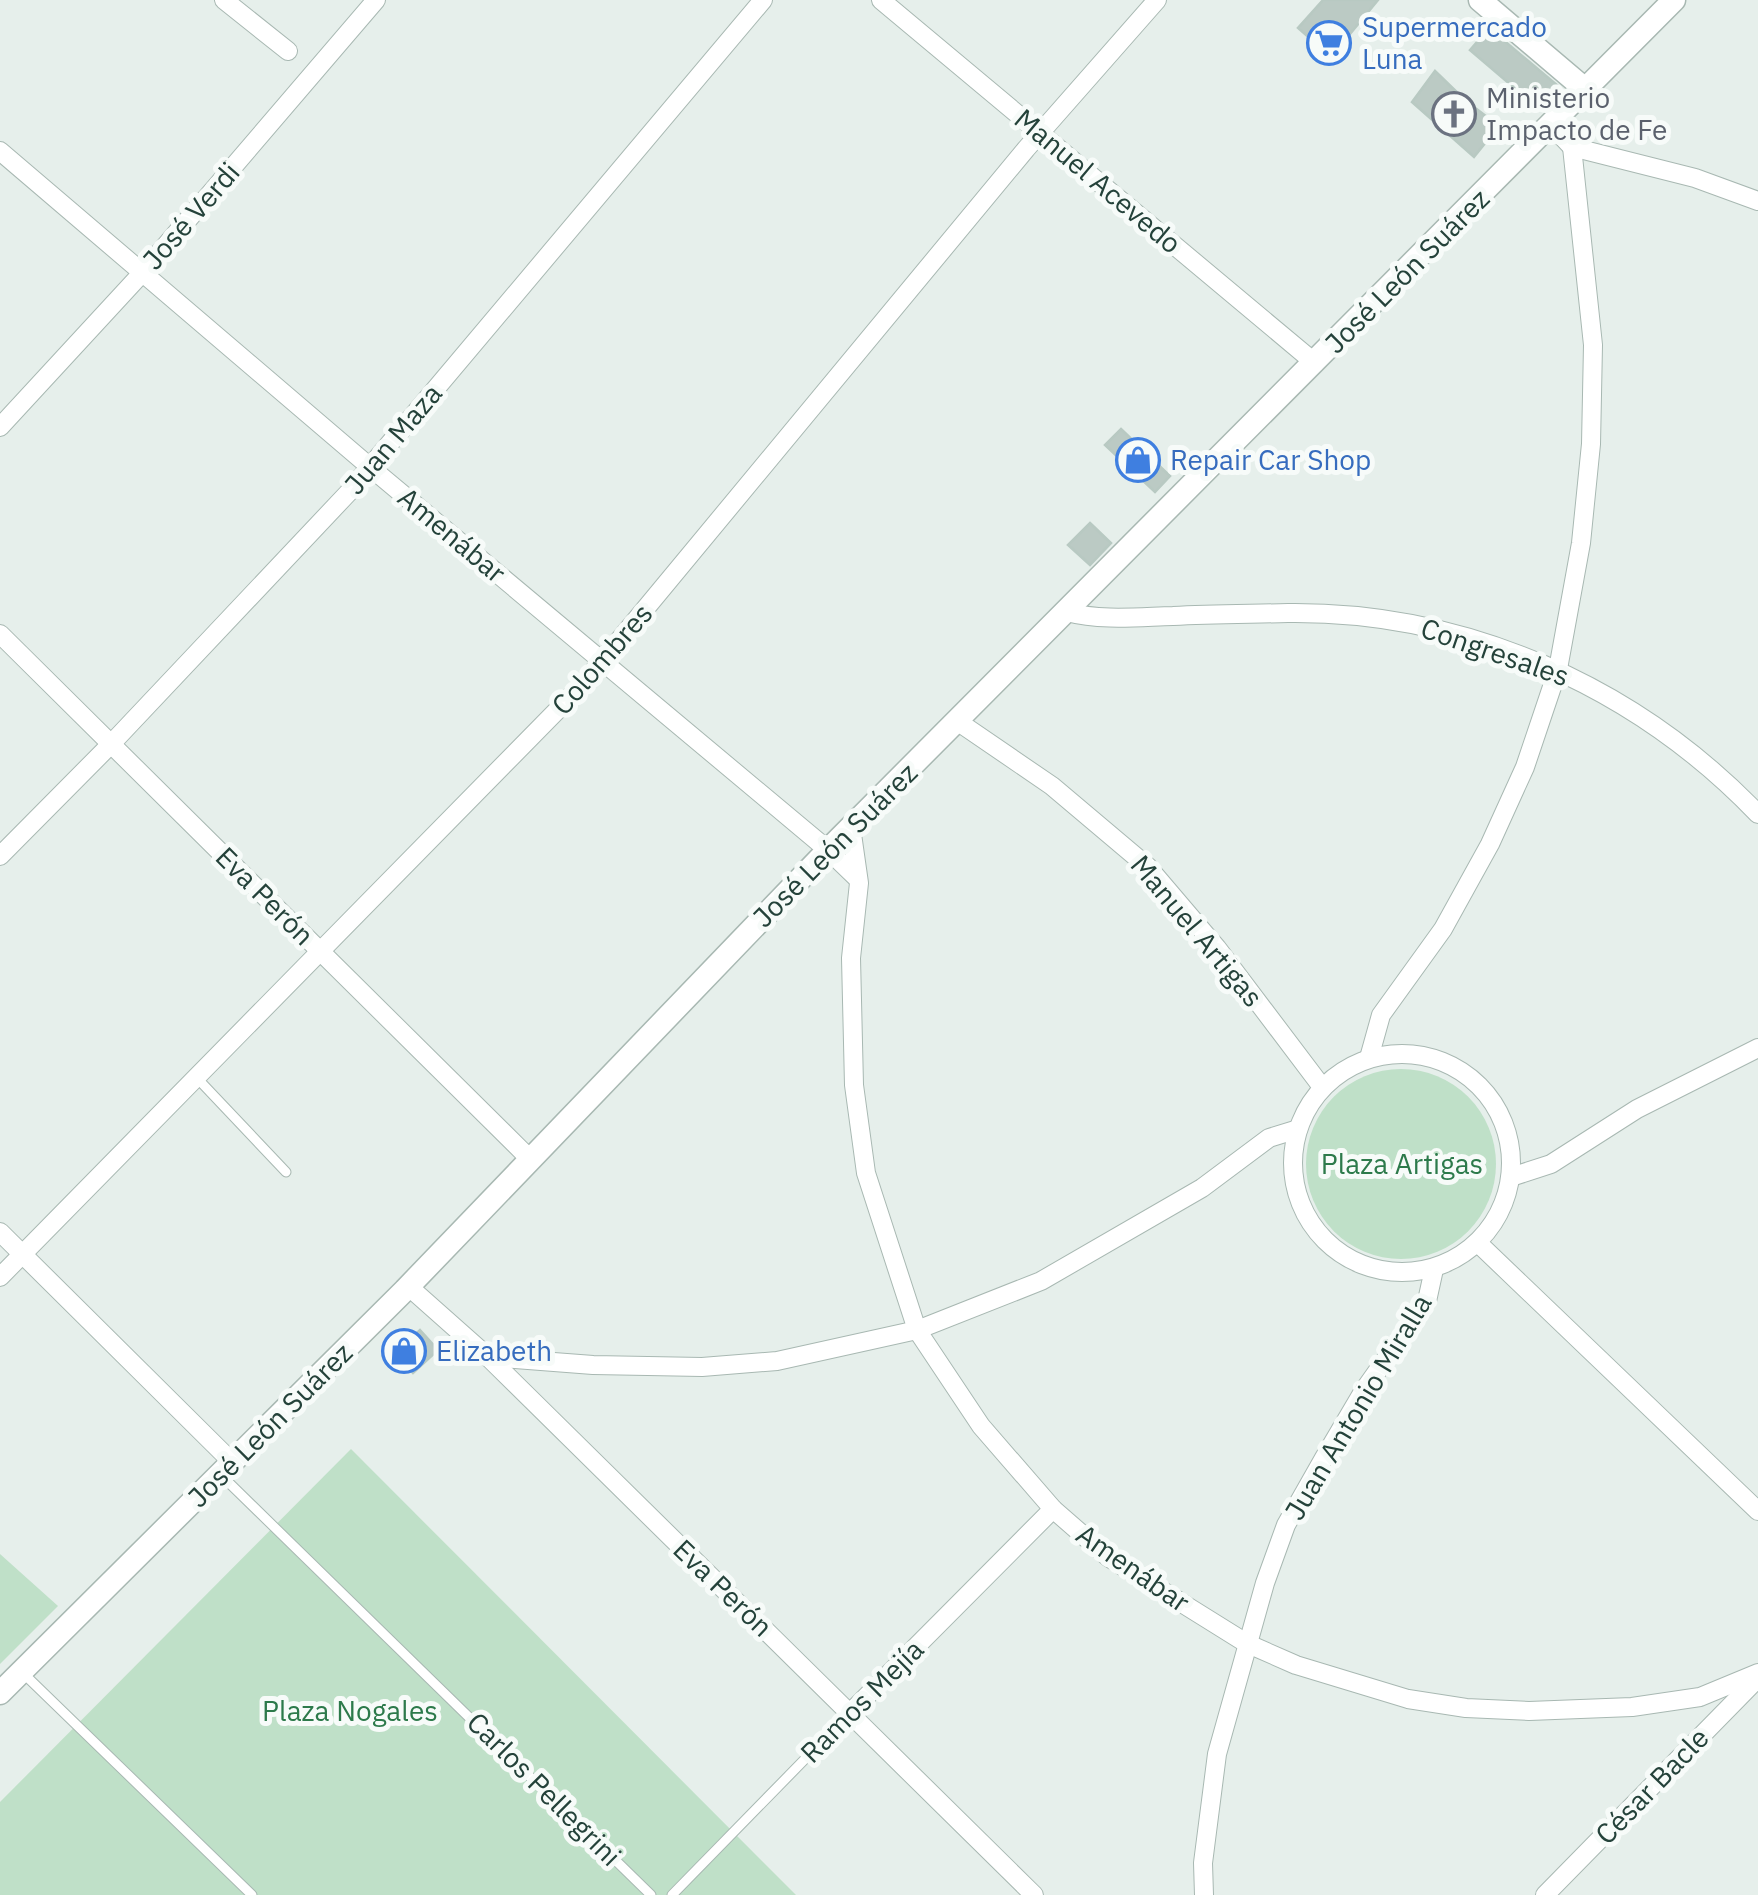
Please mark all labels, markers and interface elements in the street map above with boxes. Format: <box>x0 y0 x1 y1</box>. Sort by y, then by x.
place label: Supermercado Luna <box>1362 8 1547 77</box>
supermarket icon: Supermercado Luna <box>1306 20 1352 66</box>
place label: Ministerio Impacto de Fe <box>1486 79 1667 148</box>
church icon: Ministerio Impacto de Fe <box>1431 91 1477 137</box>
street label: Manuel Acevedo <box>1007 100 1189 261</box>
street label: José Verdi <box>134 154 247 277</box>
street label: José León Suárez <box>1316 180 1497 361</box>
street label: Juan Maza <box>336 376 450 502</box>
shop icon: Repair Car Shop <box>1115 437 1161 483</box>
place label: Repair Car Shop <box>1170 441 1371 478</box>
street label: Amenábar <box>391 479 514 591</box>
street label: Colombres <box>543 595 660 722</box>
street label: Congresales <box>1416 609 1574 694</box>
street label: José León Suárez <box>744 754 925 935</box>
street label: Eva Perón <box>208 838 323 953</box>
street label: Manuel Artigas <box>1123 847 1272 1014</box>
park label: Plaza Artigas <box>1321 1145 1483 1182</box>
street label: Juan Antonio Miralla <box>1276 1287 1440 1526</box>
shop icon: Elizabeth <box>381 1328 427 1374</box>
place label: Elizabeth <box>436 1332 552 1369</box>
street label: José León Suárez <box>179 1334 360 1515</box>
street label: Amenábar <box>1069 1515 1197 1620</box>
street label: Eva Perón <box>666 1531 781 1644</box>
street label: Ramos Mejía <box>792 1631 931 1770</box>
park label: Plaza Nogales <box>262 1692 438 1729</box>
street label: Carlos Pellegrini <box>459 1704 629 1874</box>
street label: César Bacle <box>1587 1719 1717 1852</box>

